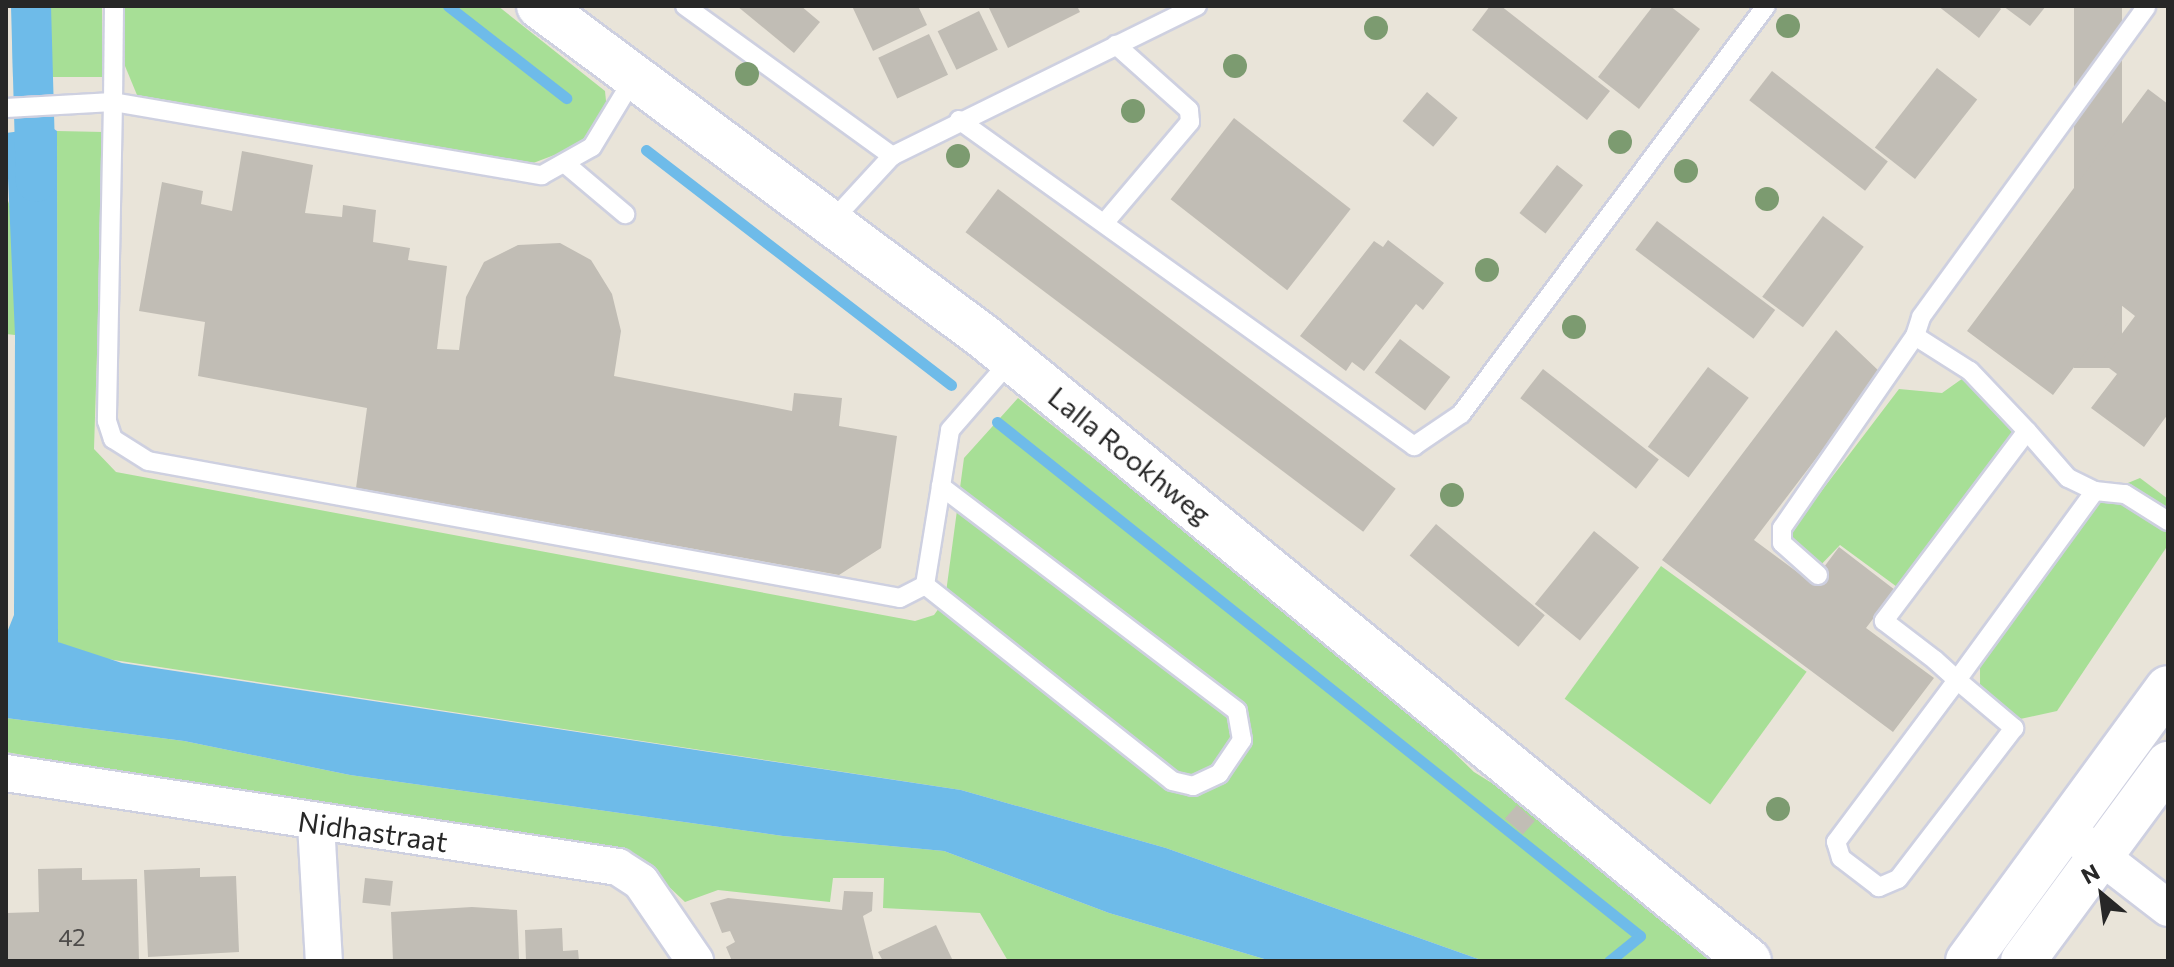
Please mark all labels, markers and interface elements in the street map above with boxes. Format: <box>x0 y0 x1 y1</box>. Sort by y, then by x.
street label: Lalla Rookhweg <box>1042 379 1218 531</box>
street label: Nidhastraat <box>296 804 450 858</box>
north arrow <box>2062 855 2142 935</box>
text: N <box>2076 858 2104 889</box>
house number: 42 <box>58 923 86 951</box>

